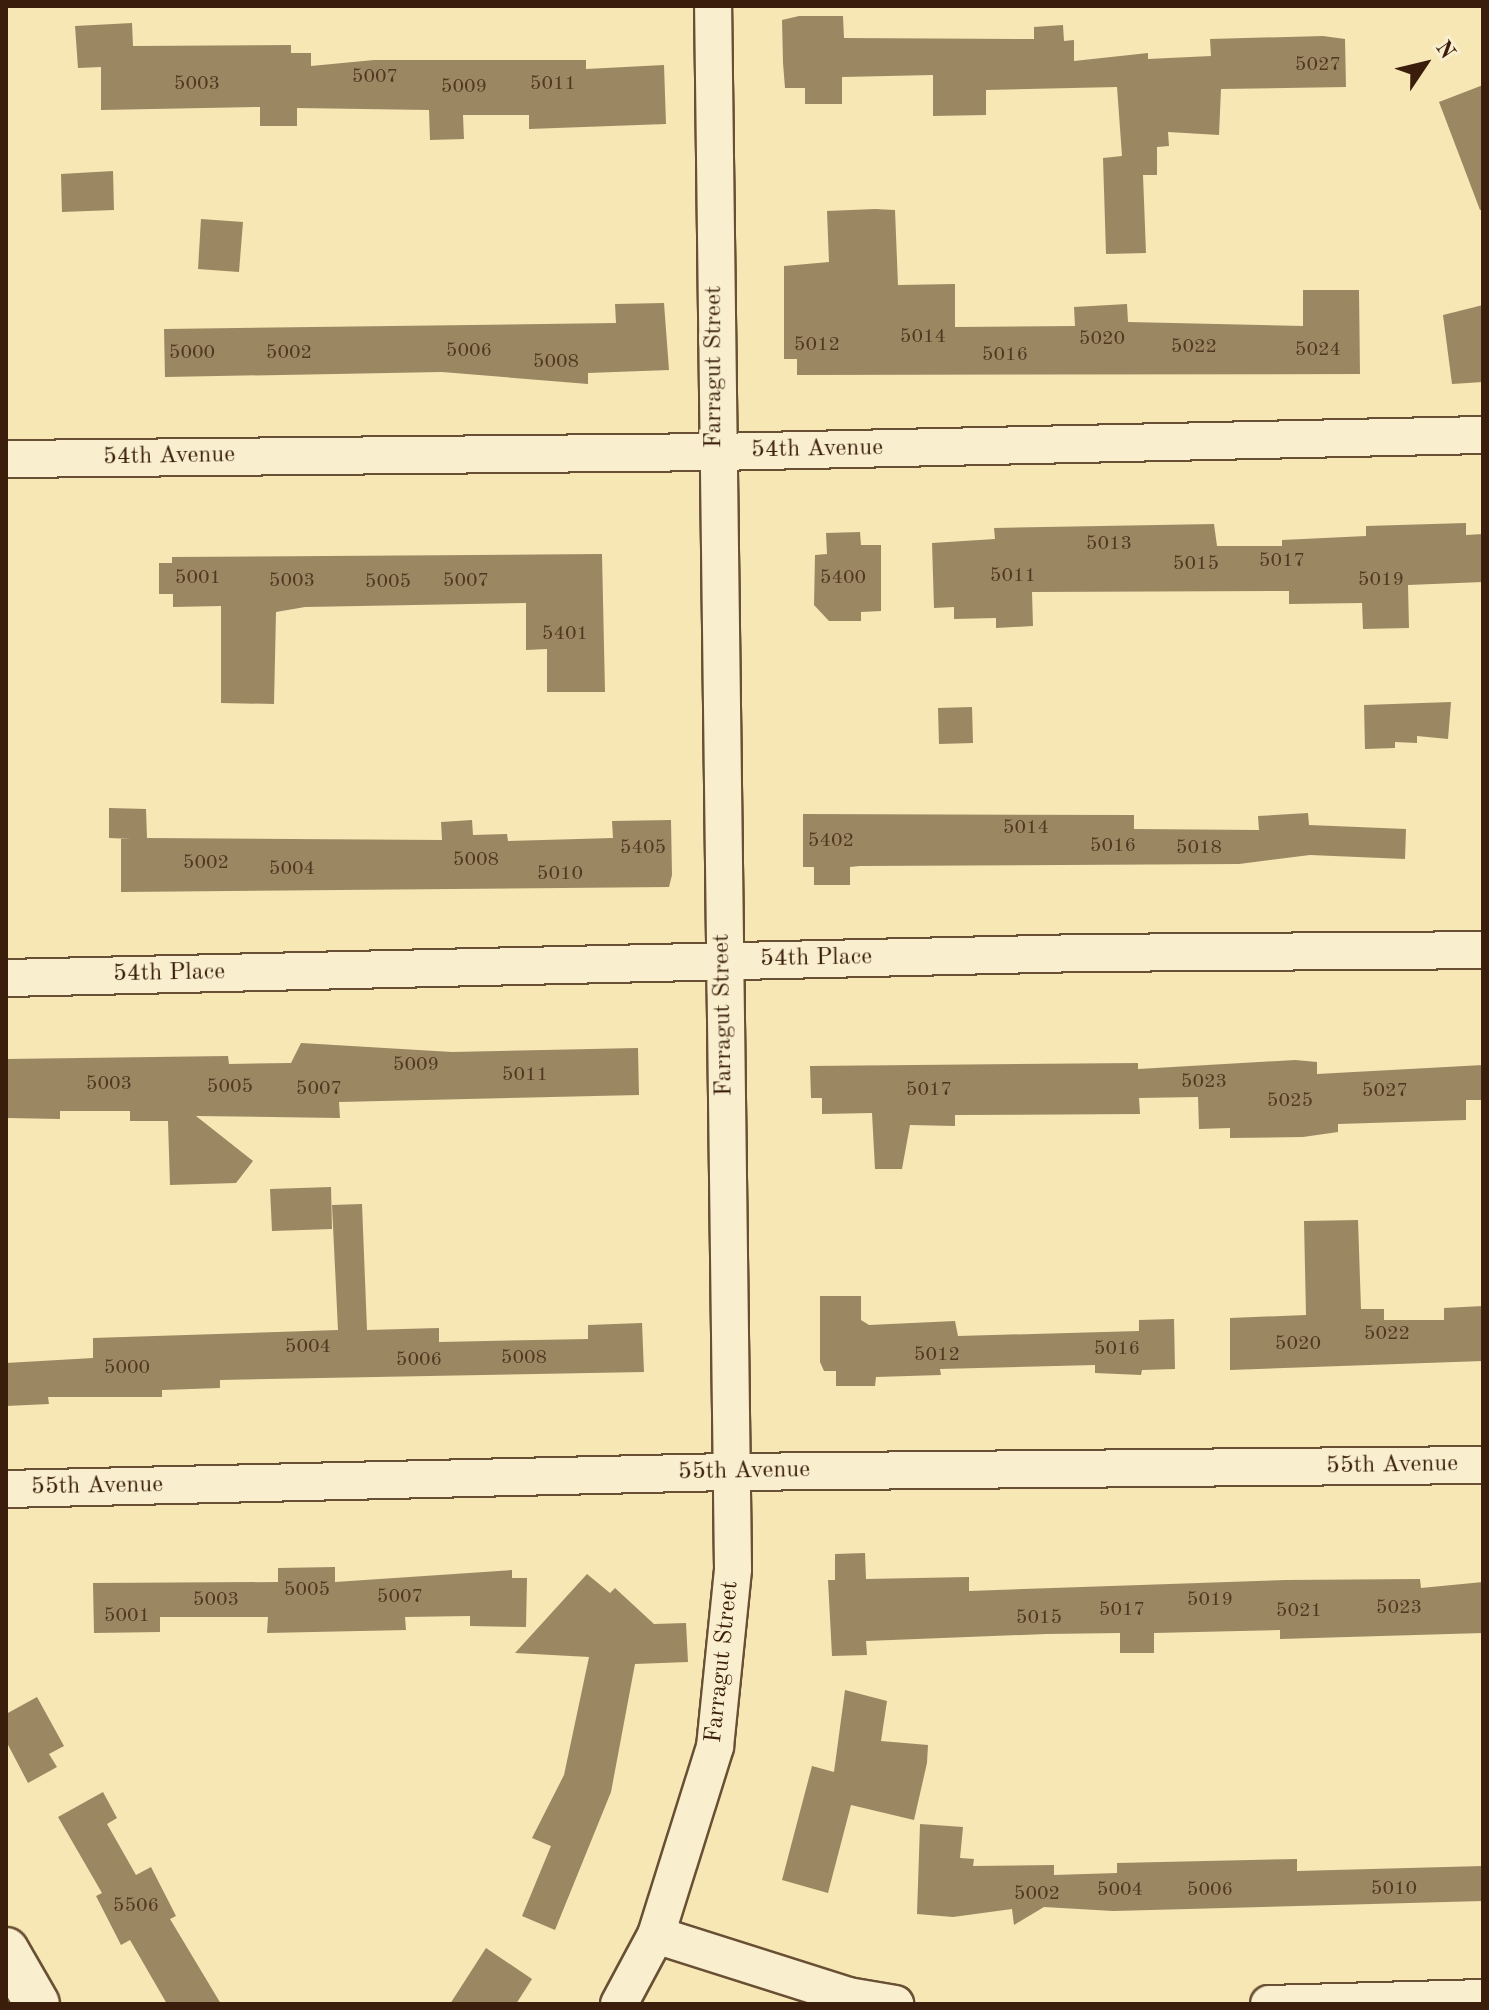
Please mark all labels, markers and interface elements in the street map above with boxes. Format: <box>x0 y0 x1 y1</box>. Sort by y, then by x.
north arrow <box>1385 24 1465 104</box>
text: N <box>1431 37 1458 63</box>
house number: 5027 <box>1295 53 1341 77</box>
house number: 5007 <box>352 65 398 89</box>
house number: 5003 <box>174 72 220 96</box>
house number: 5011 <box>530 72 576 96</box>
house number: 5009 <box>441 75 487 99</box>
street label: Farragut Street <box>701 286 729 448</box>
house number: 5014 <box>900 325 946 349</box>
house number: 5020 <box>1079 327 1125 351</box>
house number: 5012 <box>794 333 840 357</box>
house number: 5022 <box>1171 335 1217 359</box>
house number: 5024 <box>1295 338 1341 362</box>
house number: 5006 <box>446 339 492 363</box>
house number: 5000 <box>169 341 215 365</box>
house number: 5002 <box>266 341 312 365</box>
house number: 5016 <box>982 343 1028 367</box>
house number: 5008 <box>533 350 579 374</box>
street label: 54th Avenue <box>751 434 883 466</box>
street label: 54th Avenue <box>103 441 235 473</box>
house number: 5013 <box>1086 532 1132 556</box>
house number: 5017 <box>1259 549 1305 573</box>
house number: 5015 <box>1173 552 1219 576</box>
house number: 5011 <box>990 564 1036 588</box>
house number: 5001 <box>175 566 221 590</box>
house number: 5400 <box>820 566 866 590</box>
house number: 5019 <box>1358 568 1404 592</box>
house number: 5003 <box>269 569 315 593</box>
house number: 5007 <box>443 569 489 593</box>
house number: 5005 <box>365 570 411 594</box>
house number: 5401 <box>542 622 588 646</box>
house number: 5014 <box>1003 816 1049 840</box>
house number: 5402 <box>808 829 854 853</box>
house number: 5016 <box>1090 834 1136 858</box>
house number: 5405 <box>620 836 666 860</box>
house number: 5018 <box>1176 836 1222 860</box>
house number: 5008 <box>453 848 499 872</box>
house number: 5002 <box>183 851 229 875</box>
house number: 5004 <box>269 857 315 881</box>
house number: 5010 <box>537 862 583 886</box>
street label: Farragut Street <box>708 933 740 1097</box>
street label: 54th Place <box>760 944 872 974</box>
street label: 54th Place <box>113 959 225 989</box>
house number: 5009 <box>393 1053 439 1077</box>
house number: 5011 <box>502 1063 548 1087</box>
house number: 5023 <box>1181 1070 1227 1094</box>
house number: 5003 <box>86 1072 132 1096</box>
house number: 5005 <box>207 1075 253 1099</box>
house number: 5007 <box>296 1077 342 1101</box>
house number: 5017 <box>906 1078 952 1102</box>
house number: 5027 <box>1362 1079 1408 1103</box>
house number: 5025 <box>1267 1089 1313 1113</box>
house number: 5022 <box>1364 1322 1410 1346</box>
house number: 5020 <box>1275 1332 1321 1356</box>
house number: 5004 <box>285 1335 331 1359</box>
house number: 5016 <box>1094 1337 1140 1361</box>
house number: 5012 <box>914 1343 960 1367</box>
house number: 5008 <box>501 1346 547 1370</box>
house number: 5006 <box>396 1348 442 1372</box>
house number: 5000 <box>104 1356 150 1380</box>
street label: 55th Avenue <box>1326 1450 1458 1482</box>
street label: 55th Avenue <box>678 1456 810 1488</box>
street label: 55th Avenue <box>31 1471 163 1503</box>
house number: 5005 <box>284 1578 330 1602</box>
street label: Farragut Street <box>700 1580 746 1744</box>
house number: 5007 <box>377 1585 423 1609</box>
house number: 5003 <box>193 1588 239 1612</box>
house number: 5019 <box>1187 1588 1233 1612</box>
house number: 5023 <box>1376 1596 1422 1620</box>
house number: 5017 <box>1099 1598 1145 1622</box>
house number: 5021 <box>1276 1599 1322 1623</box>
house number: 5001 <box>104 1604 150 1628</box>
house number: 5015 <box>1016 1606 1062 1630</box>
house number: 5010 <box>1371 1877 1417 1901</box>
house number: 5004 <box>1097 1878 1143 1902</box>
house number: 5006 <box>1187 1878 1233 1902</box>
house number: 5002 <box>1014 1882 1060 1906</box>
house number: 5506 <box>113 1894 159 1918</box>

